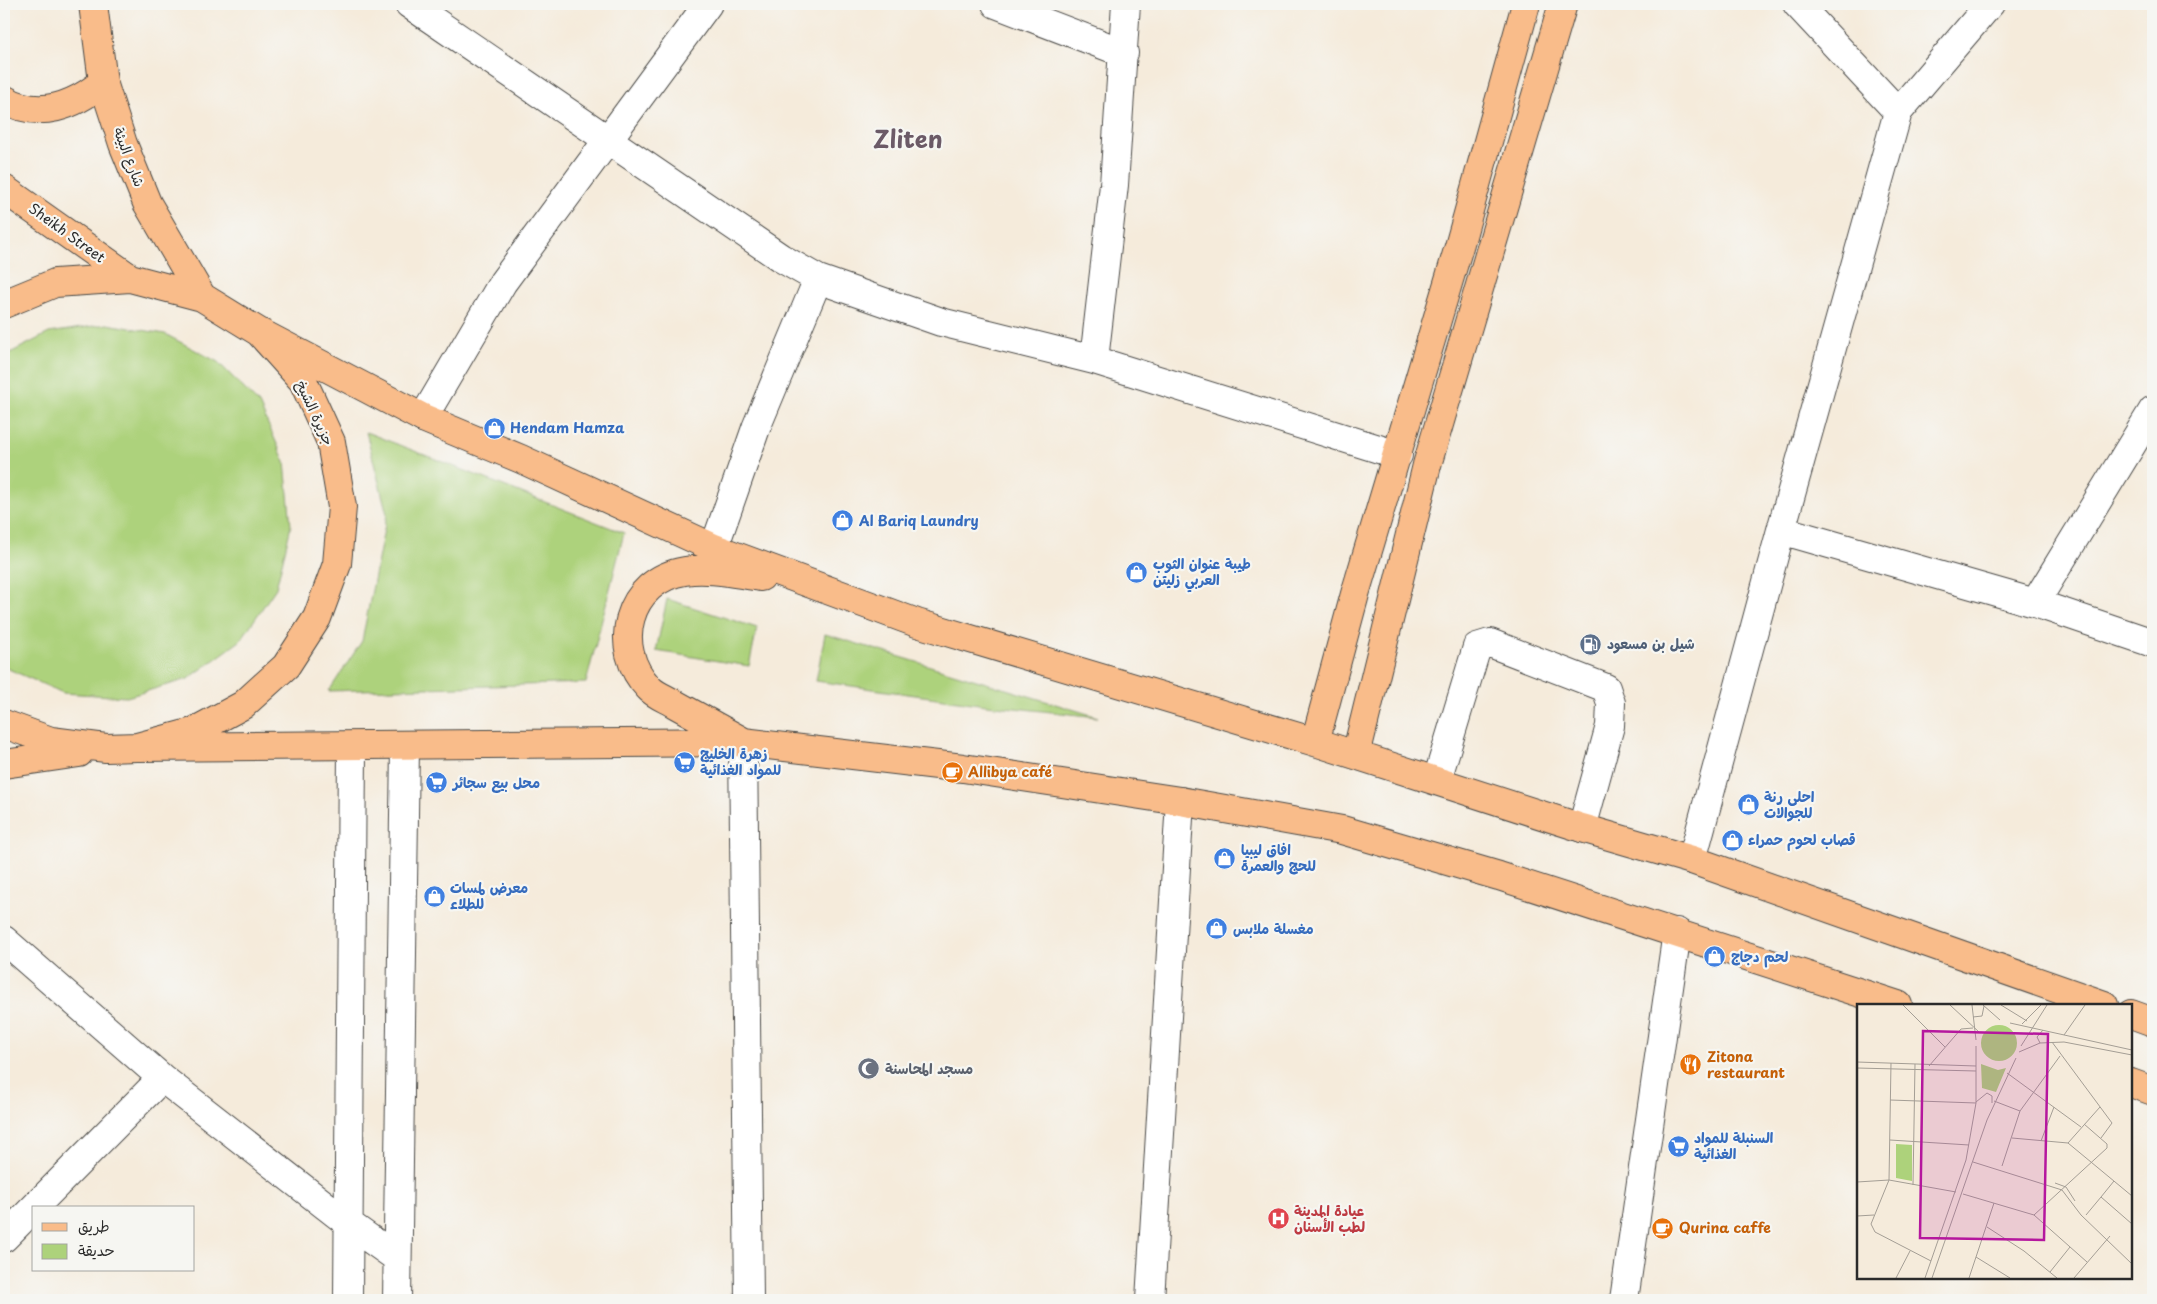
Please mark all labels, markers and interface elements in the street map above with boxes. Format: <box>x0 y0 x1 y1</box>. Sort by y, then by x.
district label: Zliten <box>873 120 943 156</box>
street label: شارع البيئة <box>109 124 150 190</box>
street label: Sheikh Street <box>25 198 110 268</box>
street label: جزيرة الشيخ <box>291 377 340 449</box>
shop icon: Hendam Hamza <box>482 416 506 440</box>
place label: Hendam Hamza <box>510 417 625 438</box>
shop icon: Al Bariq Laundry <box>831 509 855 533</box>
place label: Al Bariq Laundry <box>858 510 979 531</box>
place label: طيبة عنوان الثوب العربي زليتن <box>1153 553 1251 593</box>
shop icon: طيبة عنوان الثوب العربي زليتن <box>1125 560 1149 584</box>
fuel station icon: شيل بن مسعود <box>1579 632 1603 656</box>
place label: شيل بن مسعود <box>1607 633 1695 654</box>
place label: زهرة الخليج للمواد الغذائية <box>700 743 781 780</box>
supermarket icon: زهرة الخليج للمواد الغذائية <box>672 750 696 774</box>
cafe icon: Allibya café <box>940 760 964 784</box>
place label: Allibya café <box>967 761 1053 782</box>
supermarket icon: محل بيع سجائر <box>425 771 449 795</box>
place label: محل بيع سجائر <box>451 772 540 793</box>
place label: احلى رنة للجوالات <box>1764 786 1815 823</box>
shop icon: احلى رنة للجوالات <box>1736 793 1760 817</box>
shop icon: قصاب لحوم حمراء <box>1720 828 1744 852</box>
place label: قصاب لحوم حمراء <box>1748 829 1856 851</box>
place label: افاق ليبيا للحج والعمرة <box>1241 839 1316 876</box>
shop icon: افاق ليبيا للحج والعمرة <box>1213 846 1237 870</box>
place label: معرض لمسات للطلاء <box>450 877 528 914</box>
shop icon: معرض لمسات للطلاء <box>422 884 446 908</box>
shop icon: مغسلة ملابس <box>1205 917 1229 941</box>
place label: مغسلة ملابس <box>1233 918 1314 939</box>
shop icon: لحم دجاج <box>1703 945 1727 969</box>
place label: لحم دجاج <box>1731 946 1788 968</box>
inset map <box>1857 1004 2132 1279</box>
place label: Zitona restaurant <box>1707 1046 1785 1083</box>
restaurant icon: Zitona restaurant <box>1679 1053 1703 1077</box>
mosque icon: مسجد المحاسنة <box>857 1057 881 1081</box>
place label: مسجد المحاسنة <box>885 1058 973 1079</box>
place label: السنبلة للمواد الغذائية <box>1694 1127 1774 1164</box>
supermarket icon: السنبلة للمواد الغذائية <box>1666 1134 1690 1158</box>
place label: عيادة المدينة لطب الأسنان <box>1294 1200 1365 1237</box>
legend <box>32 1206 195 1272</box>
hospital icon: عيادة المدينة لطب الأسنان <box>1266 1207 1290 1231</box>
text: طريق <box>78 1214 110 1237</box>
cafe icon: Qurina caffe <box>1651 1216 1675 1240</box>
place label: Qurina caffe <box>1679 1217 1771 1238</box>
text: حديقة <box>78 1238 115 1261</box>

